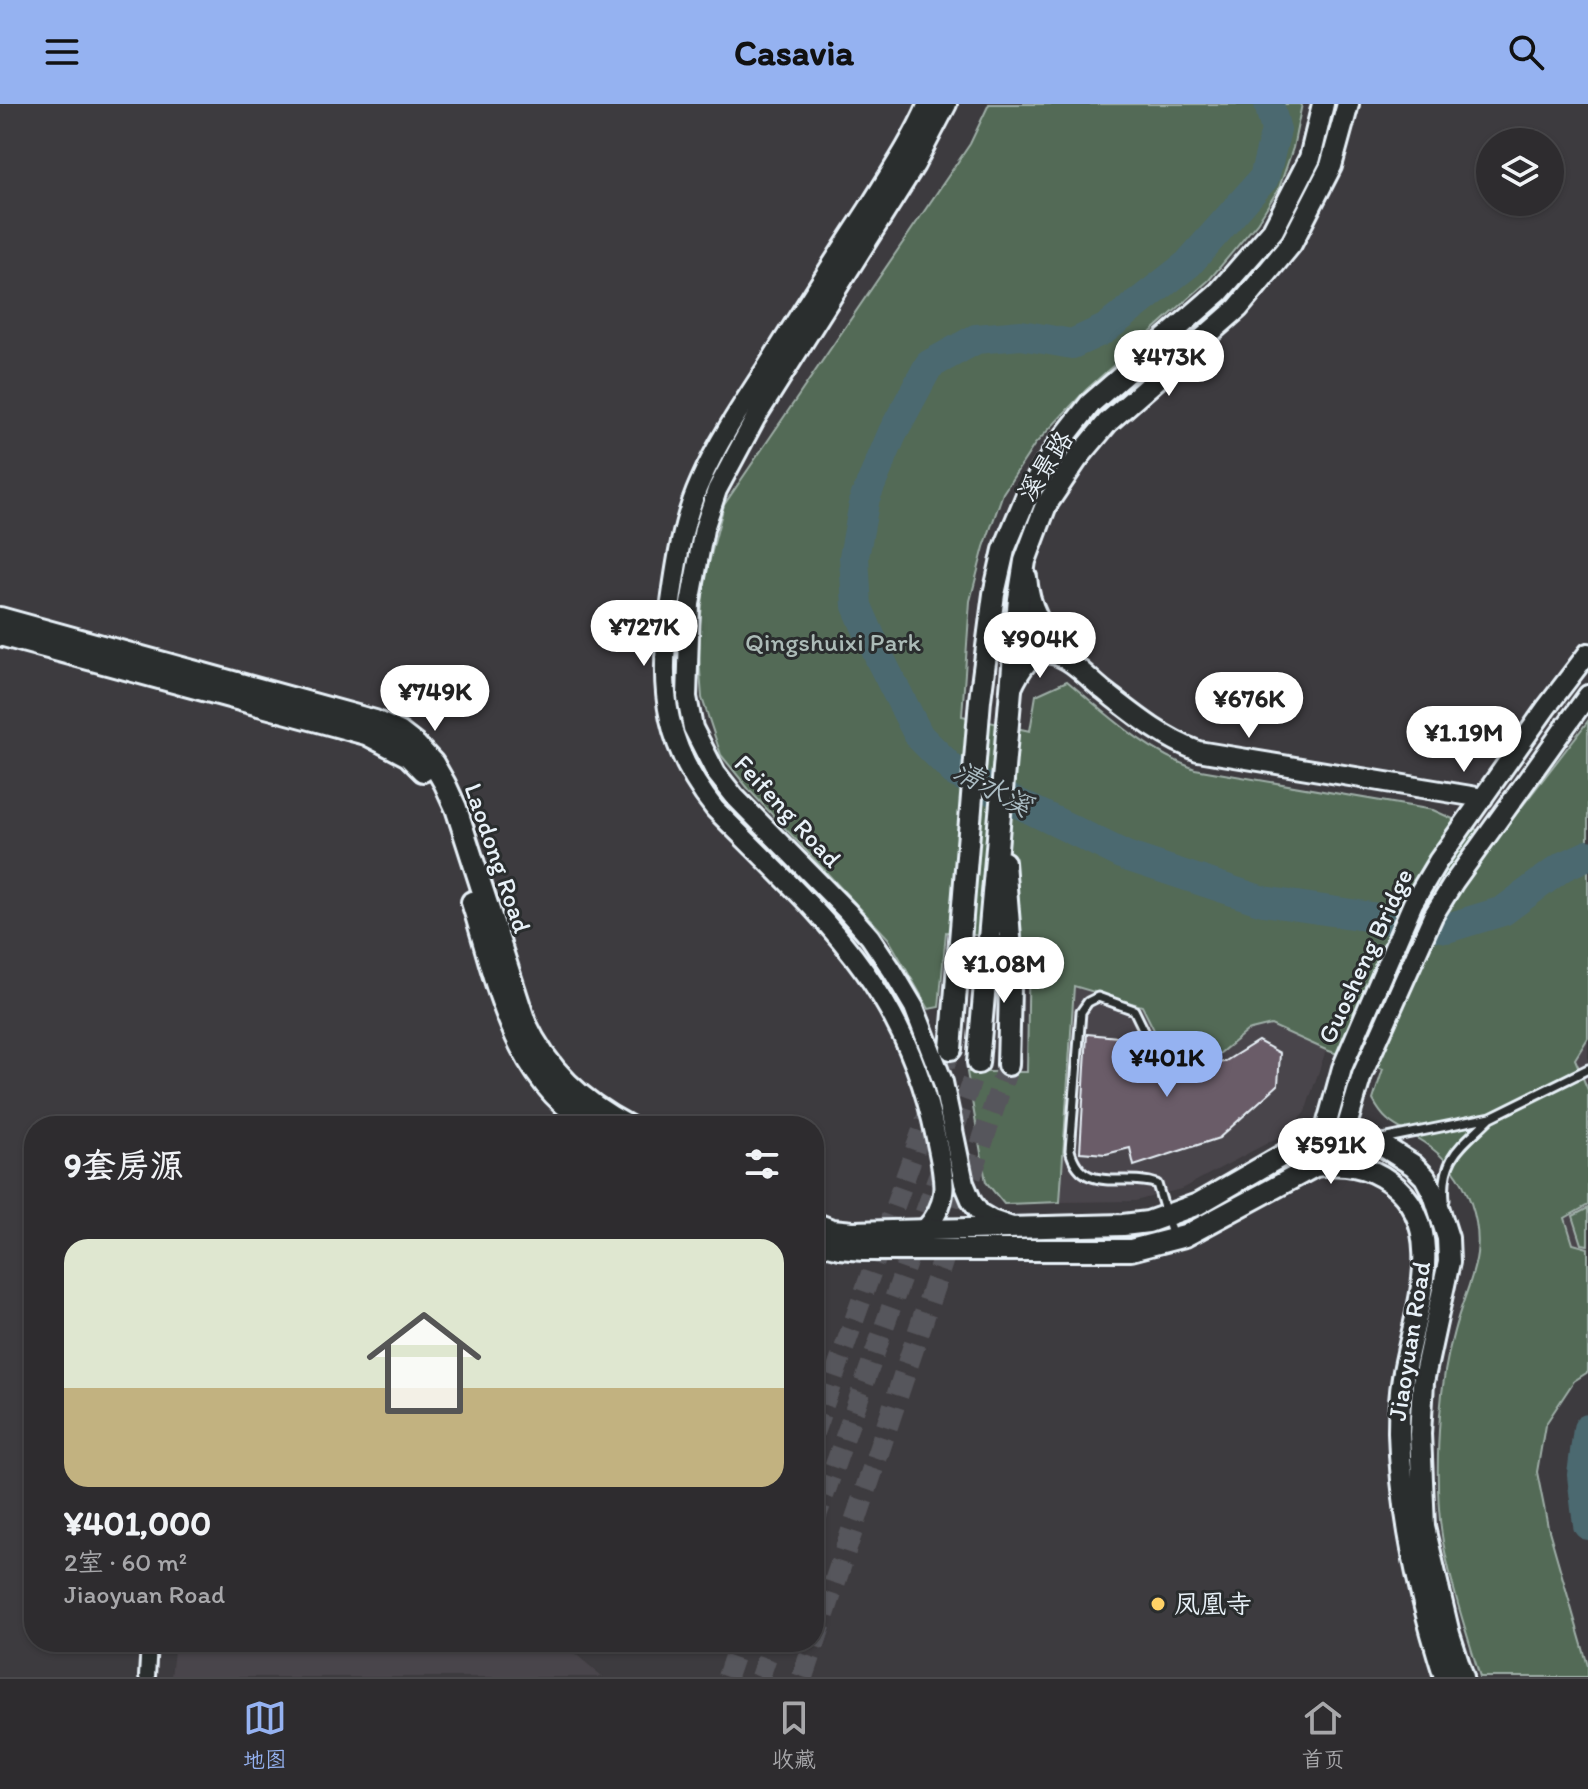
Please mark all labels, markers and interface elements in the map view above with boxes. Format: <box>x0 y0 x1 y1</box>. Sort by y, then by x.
icon: menu <box>40 30 84 74</box>
icon: search <box>1504 30 1548 74</box>
text: Casavia <box>734 31 854 74</box>
map controls <box>1476 128 1564 216</box>
button: layers <box>1476 128 1564 216</box>
pin: ¥473K <box>1113 330 1225 398</box>
text: ¥473K <box>1132 340 1206 372</box>
street label: 溪景路 <box>1010 425 1080 507</box>
pin: ¥727K <box>588 600 700 668</box>
text: ¥727K <box>609 610 679 642</box>
pin: ¥904K <box>984 612 1096 680</box>
text: ¥904K <box>1002 622 1078 654</box>
park label: Qingshuixi Park <box>745 626 922 658</box>
pin: ¥749K <box>379 665 491 733</box>
pin: ¥676K <box>1193 672 1305 740</box>
text: ¥749K <box>398 675 472 707</box>
text: ¥676K <box>1213 682 1285 714</box>
pin: ¥1.19M <box>1399 706 1529 774</box>
text: ¥1.19M <box>1424 716 1504 748</box>
street label: Feifeng Road <box>728 748 849 875</box>
water label: 清水溪 <box>948 753 1040 824</box>
street label: Laodong Road <box>457 779 539 938</box>
street label: Guosheng Bridge <box>1310 863 1420 1049</box>
pin: ¥1.08M <box>939 937 1069 1005</box>
text: ¥1.08M <box>962 947 1046 979</box>
pin: ¥401K <box>1111 1031 1223 1099</box>
text: ¥401K <box>1130 1041 1204 1073</box>
pin: ¥591K <box>1275 1118 1387 1186</box>
text: ¥591K <box>1296 1128 1366 1160</box>
icon: filters <box>740 1142 784 1186</box>
text: 9套房源 <box>64 1145 184 1186</box>
street label: Jiaoyuan Road <box>1381 1259 1437 1423</box>
icon: home <box>352 1291 496 1435</box>
text: ¥401,000 <box>64 1503 211 1544</box>
text: 2室 · 60 m² <box>64 1546 187 1578</box>
text: Jiaoyuan Road <box>64 1578 225 1610</box>
place label: 凤凰寺 <box>1174 1588 1252 1620</box>
marker: 凤凰寺 <box>1149 1595 1167 1613</box>
tab: 地图 <box>243 1696 287 1773</box>
tab: 收藏 <box>772 1696 816 1773</box>
tab: 首页 <box>1301 1696 1345 1773</box>

